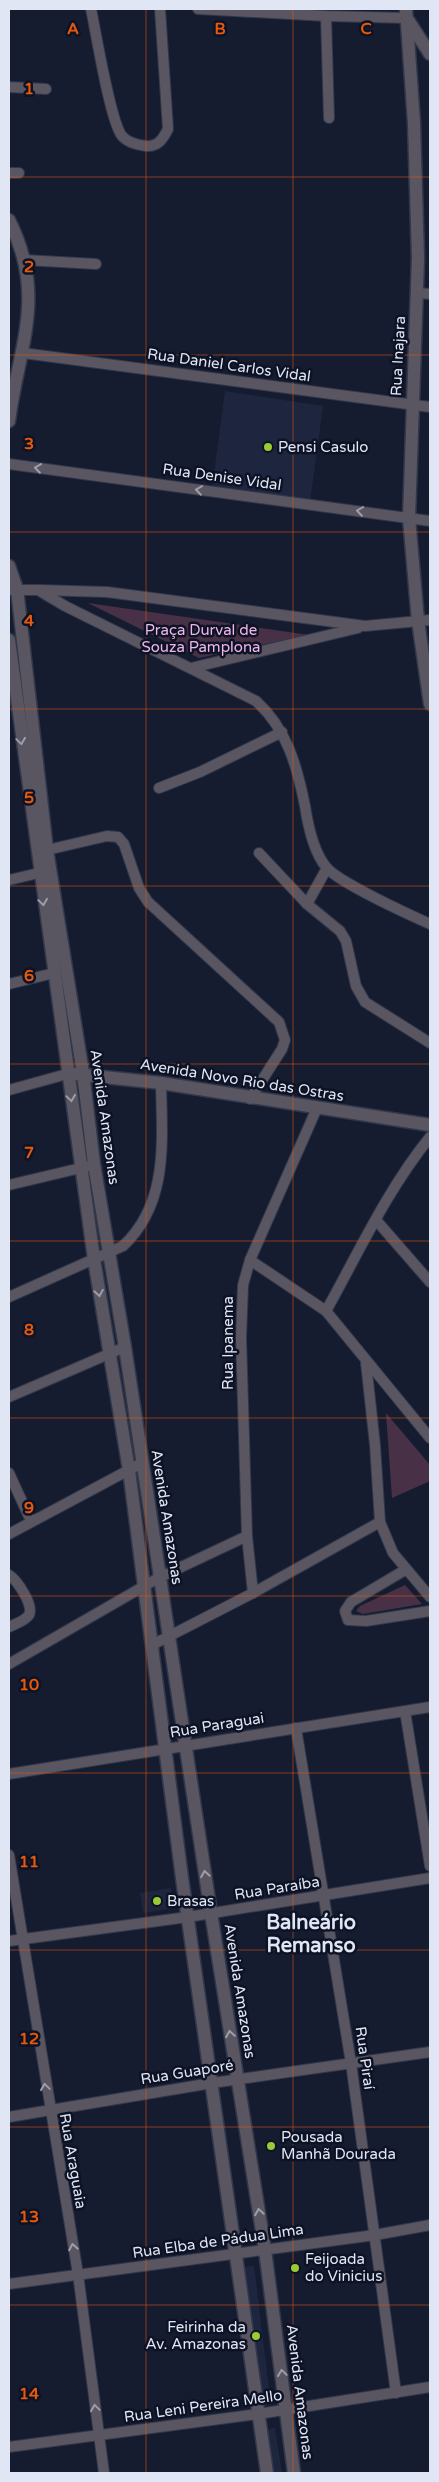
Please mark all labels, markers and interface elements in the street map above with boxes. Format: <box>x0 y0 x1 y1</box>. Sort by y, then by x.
text: A <box>67 19 79 39</box>
text: B <box>214 19 226 39</box>
text: C <box>360 19 372 39</box>
text: 1 <box>24 79 34 99</box>
text: 2 <box>24 257 34 277</box>
street label: Rua Inajara <box>387 315 409 397</box>
street label: Rua Daniel Carlos Vidal <box>146 345 312 385</box>
text: 3 <box>24 434 34 454</box>
place label: Pensi Casulo <box>278 438 368 456</box>
marker: Pensi Casulo <box>262 441 274 453</box>
street label: Rua Denise Vidal <box>161 460 283 494</box>
one-way arrow <box>34 463 42 474</box>
one-way arrow <box>195 485 204 495</box>
one-way arrow <box>356 506 364 517</box>
text: 4 <box>24 611 34 631</box>
park label: Praça Durval de Souza Pamplona <box>141 621 261 656</box>
one-way arrow <box>15 737 26 745</box>
text: 5 <box>24 788 34 808</box>
one-way arrow <box>38 898 48 906</box>
text: 6 <box>24 966 34 986</box>
street label: Avenida Amazonas <box>87 1048 123 1186</box>
street label: Avenida Novo Rio das Ostras <box>139 1055 345 1105</box>
one-way arrow <box>65 1094 76 1102</box>
text: 7 <box>24 1143 34 1163</box>
one-way arrow <box>94 1289 104 1297</box>
street label: Rua Ipanema <box>219 1296 237 1390</box>
text: 8 <box>24 1320 34 1340</box>
street label: Avenida Amazonas <box>147 1448 187 1586</box>
text: 9 <box>24 1498 34 1518</box>
text: 10 <box>19 1675 39 1695</box>
street label: Rua Paraguai <box>169 1709 265 1741</box>
text: 11 <box>19 1852 39 1872</box>
one-way arrow <box>200 1869 210 1878</box>
street label: Rua Paraíba <box>233 1872 321 1904</box>
place label: Brasas <box>167 1892 214 1910</box>
marker: Brasas <box>151 1895 163 1907</box>
district label: Balneário Remanso <box>266 1911 356 1958</box>
street label: Avenida Amazonas <box>220 1922 260 2060</box>
street label: Rua Piraí <box>352 2025 378 2091</box>
text: 12 <box>19 2029 39 2049</box>
one-way arrow <box>226 2030 236 2039</box>
street label: Rua Guaporé <box>139 2056 235 2088</box>
one-way arrow <box>41 2082 51 2091</box>
street label: Rua Araguaia <box>56 2112 90 2210</box>
place label: Pousada Manhã Dourada <box>281 2128 396 2163</box>
marker: Pousada Manhã Dourada <box>265 2140 277 2152</box>
text: 13 <box>19 2207 39 2227</box>
one-way arrow <box>255 2207 265 2216</box>
street label: Rua Elba de Pádua Lima <box>131 2220 305 2262</box>
one-way arrow <box>68 2242 78 2251</box>
place label: Feijoada do Vinicius <box>305 2250 382 2285</box>
marker: Feijoada do Vinicius <box>289 2262 301 2274</box>
place label: Feirinha da Av. Amazonas <box>146 2318 246 2353</box>
street label: Avenida Amazonas <box>283 2323 317 2461</box>
marker: Feirinha da Av. Amazonas <box>250 2330 262 2342</box>
one-way arrow <box>277 2368 288 2376</box>
text: 14 <box>19 2384 39 2404</box>
street label: Rua Leni Pereira Mello <box>123 2386 283 2426</box>
one-way arrow <box>91 2403 101 2412</box>

